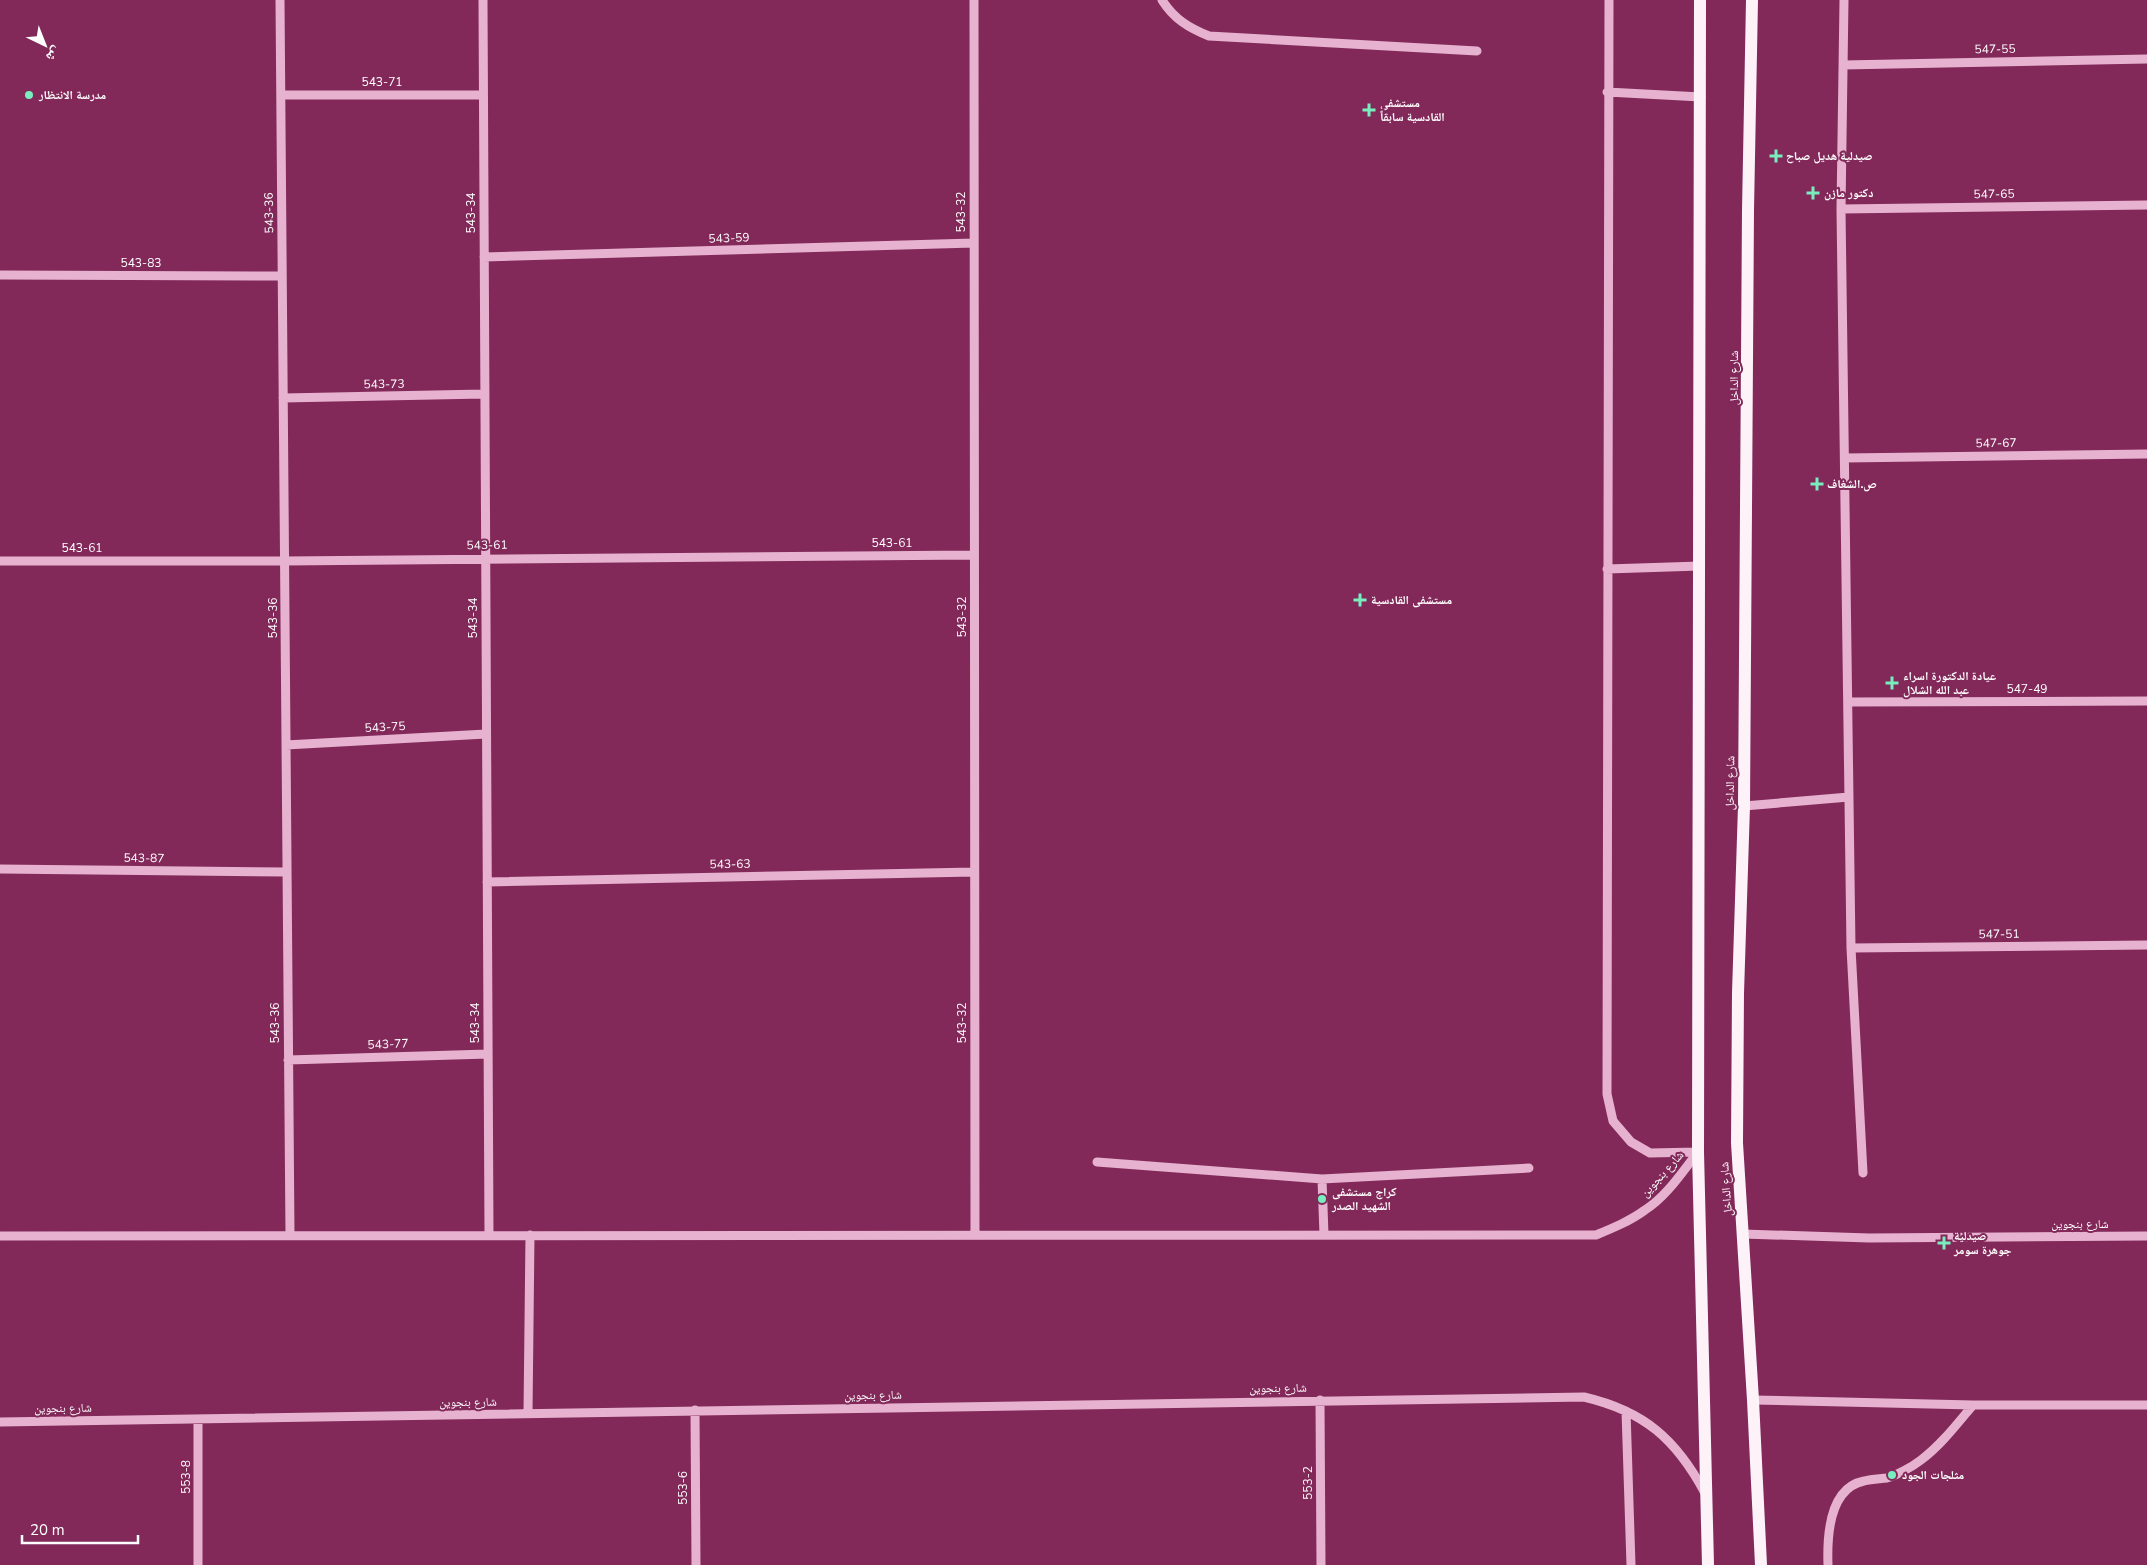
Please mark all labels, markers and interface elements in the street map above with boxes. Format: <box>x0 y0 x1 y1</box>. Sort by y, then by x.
north arrow <box>20 20 70 70</box>
street label: 547-55 <box>1974 41 2016 57</box>
text: ش <box>42 42 65 66</box>
street label: 543-71 <box>361 74 403 90</box>
place label: مدرسة الانتظار <box>38 87 107 103</box>
marker: مدرسة الانتظار <box>23 89 35 101</box>
place label: مستشفى القادسية سابقاً <box>1380 95 1445 125</box>
marker: مستشفى القادسية سابقاً <box>1362 103 1376 117</box>
place label: صيدلية هديل صباح <box>1786 148 1873 164</box>
marker: صيدلية هديل صباح <box>1770 150 1782 162</box>
place label: دكتور مازن <box>1824 185 1873 201</box>
marker: دكتور مازن <box>1806 186 1820 200</box>
street label: 547-65 <box>1973 186 2015 202</box>
street label: 543-32 <box>953 191 969 233</box>
street label: 543-36 <box>261 192 277 234</box>
street label: 543-34 <box>463 192 479 234</box>
street label: 543-59 <box>708 229 750 247</box>
street label: 543-83 <box>120 255 162 271</box>
street label: شارع الداخل <box>1726 351 1742 405</box>
street label: 543-73 <box>363 376 405 392</box>
street label: 547-67 <box>1975 435 2017 451</box>
place label: ص.الشغاف <box>1827 476 1877 492</box>
marker: ص.الشغاف <box>1811 478 1823 490</box>
street label: 543-61 <box>871 535 913 551</box>
street label: 543-61 <box>466 537 508 553</box>
street label: 543-61 <box>61 540 103 556</box>
place label: مستشفى القادسية <box>1371 592 1452 608</box>
marker: مستشفى القادسية <box>1353 593 1367 607</box>
street label: 543-32 <box>954 596 970 638</box>
street label: 543-36 <box>265 597 281 639</box>
street label: 543-34 <box>465 597 481 639</box>
place label: عيادة الدكتورة اسراء عبد الله الشلال <box>1903 668 1996 698</box>
marker: عيادة الدكتورة اسراء عبد الله الشلال <box>1885 676 1899 690</box>
street label: 547-49 <box>2006 681 2048 697</box>
street label: 543-75 <box>364 718 406 736</box>
street label: شارع الداخل <box>1722 755 1738 810</box>
street label: 543-87 <box>123 850 165 866</box>
street label: 543-63 <box>709 856 751 872</box>
street label: 547-51 <box>1978 926 2020 942</box>
street label: 543-36 <box>267 1002 283 1044</box>
street label: 543-34 <box>467 1002 483 1044</box>
street label: 543-32 <box>954 1002 970 1044</box>
street label: 543-77 <box>367 1035 409 1053</box>
street label: شارع بنجوين <box>1637 1147 1687 1201</box>
street label: شارع الداخل <box>1716 1161 1736 1217</box>
place label: كراج مستشفى الشهيد الصدر <box>1331 1184 1397 1214</box>
marker: كراج مستشفى الشهيد الصدر <box>1316 1193 1328 1205</box>
street label: شارع بنجوين <box>2051 1216 2109 1232</box>
place label: صيدلية جوهرة سومر <box>1953 1228 2012 1258</box>
marker: صيدلية جوهرة سومر <box>1938 1237 1950 1249</box>
street label: شارع بنجوين <box>1249 1379 1307 1397</box>
street label: شارع بنجوين <box>844 1386 902 1404</box>
street label: شارع بنجوين <box>439 1393 497 1411</box>
street label: شارع بنجوين <box>34 1399 92 1417</box>
street label: 553-8 <box>178 1460 194 1494</box>
street label: 553-2 <box>1300 1466 1316 1500</box>
place label: مثلجات الجود <box>1902 1467 1964 1483</box>
marker: مثلجات الجود <box>1886 1469 1898 1481</box>
street label: 553-6 <box>675 1471 691 1505</box>
scale bar <box>22 1512 139 1544</box>
text: 20 m <box>30 1520 65 1540</box>

